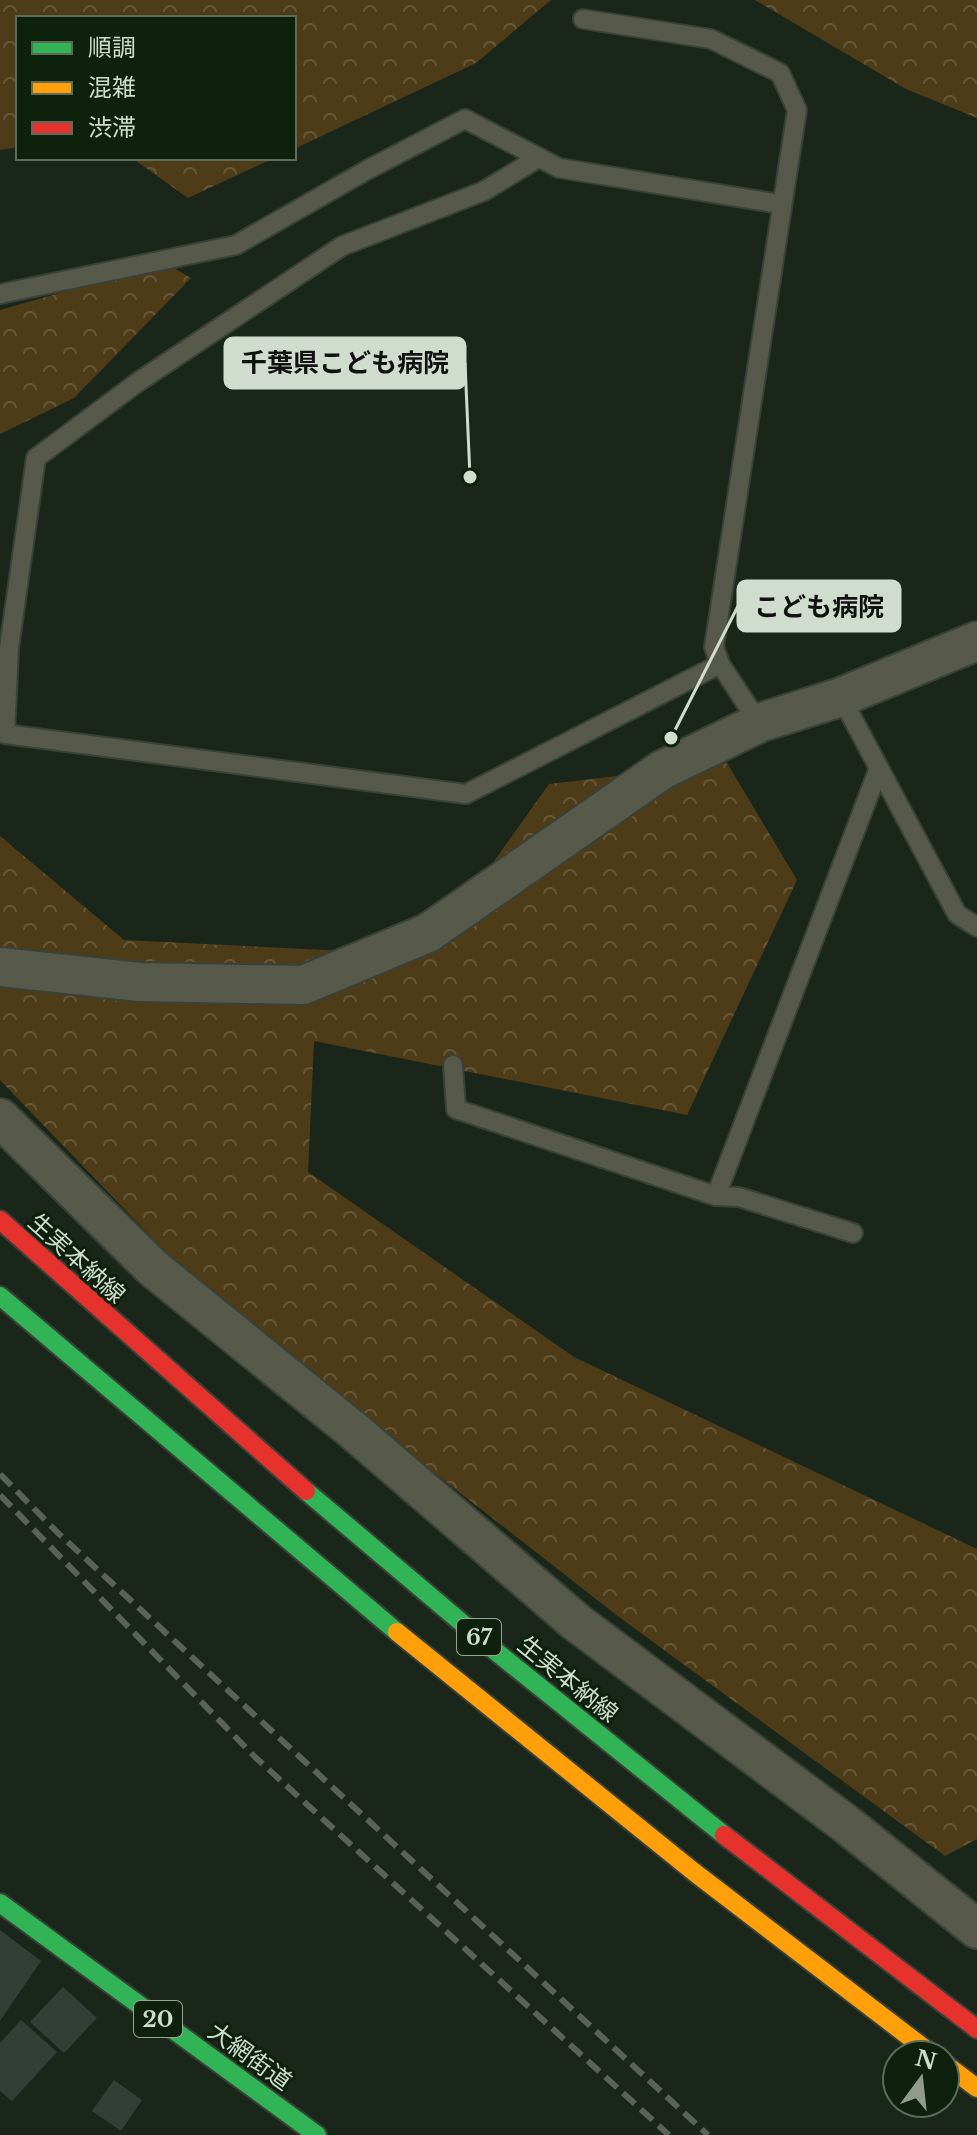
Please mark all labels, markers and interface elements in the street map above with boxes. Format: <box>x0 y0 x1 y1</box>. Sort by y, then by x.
legend <box>16 16 296 160</box>
text: 順調 <box>88 33 136 62</box>
text: 混雑 <box>88 73 136 102</box>
text: 渋滞 <box>88 113 136 142</box>
callout: 千葉県こども病院 <box>225 338 465 388</box>
text: 千葉県こども病院 <box>241 347 449 379</box>
callout: こども病院 <box>738 581 900 631</box>
text: こども病院 <box>754 591 884 623</box>
street label: 生実本納線 <box>23 1207 131 1309</box>
road number: 67 <box>457 1619 501 1655</box>
street label: 生実本納線 <box>512 1630 624 1728</box>
road number: 20 <box>134 2001 182 2037</box>
street label: 大網街道 <box>203 2016 297 2096</box>
north arrow <box>881 2039 961 2119</box>
text: N <box>913 2044 940 2076</box>

